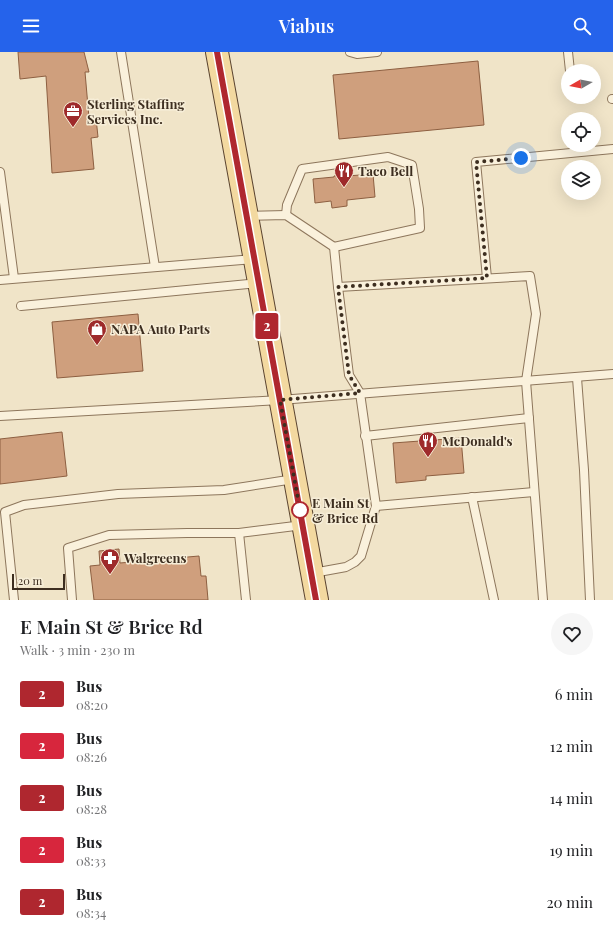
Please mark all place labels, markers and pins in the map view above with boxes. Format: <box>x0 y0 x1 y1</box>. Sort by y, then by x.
place label: Sterling Staffing Services Inc. <box>87 95 185 127</box>
office icon: Sterling Staffing Services Inc. <box>62 100 84 128</box>
restaurant icon: Taco Bell <box>333 160 355 188</box>
place label: Taco Bell <box>358 162 413 179</box>
shop icon: NAPA Auto Parts <box>86 318 108 346</box>
place label: NAPA Auto Parts <box>111 320 210 337</box>
restaurant icon: McDonald's <box>417 430 439 458</box>
place label: McDonald's <box>442 432 513 449</box>
place label: E Main St & Brice Rd <box>312 494 379 526</box>
marker: E Main St & Brice Rd <box>291 501 309 519</box>
pharmacy icon: Walgreens <box>99 547 121 575</box>
place label: Walgreens <box>123 549 187 566</box>

